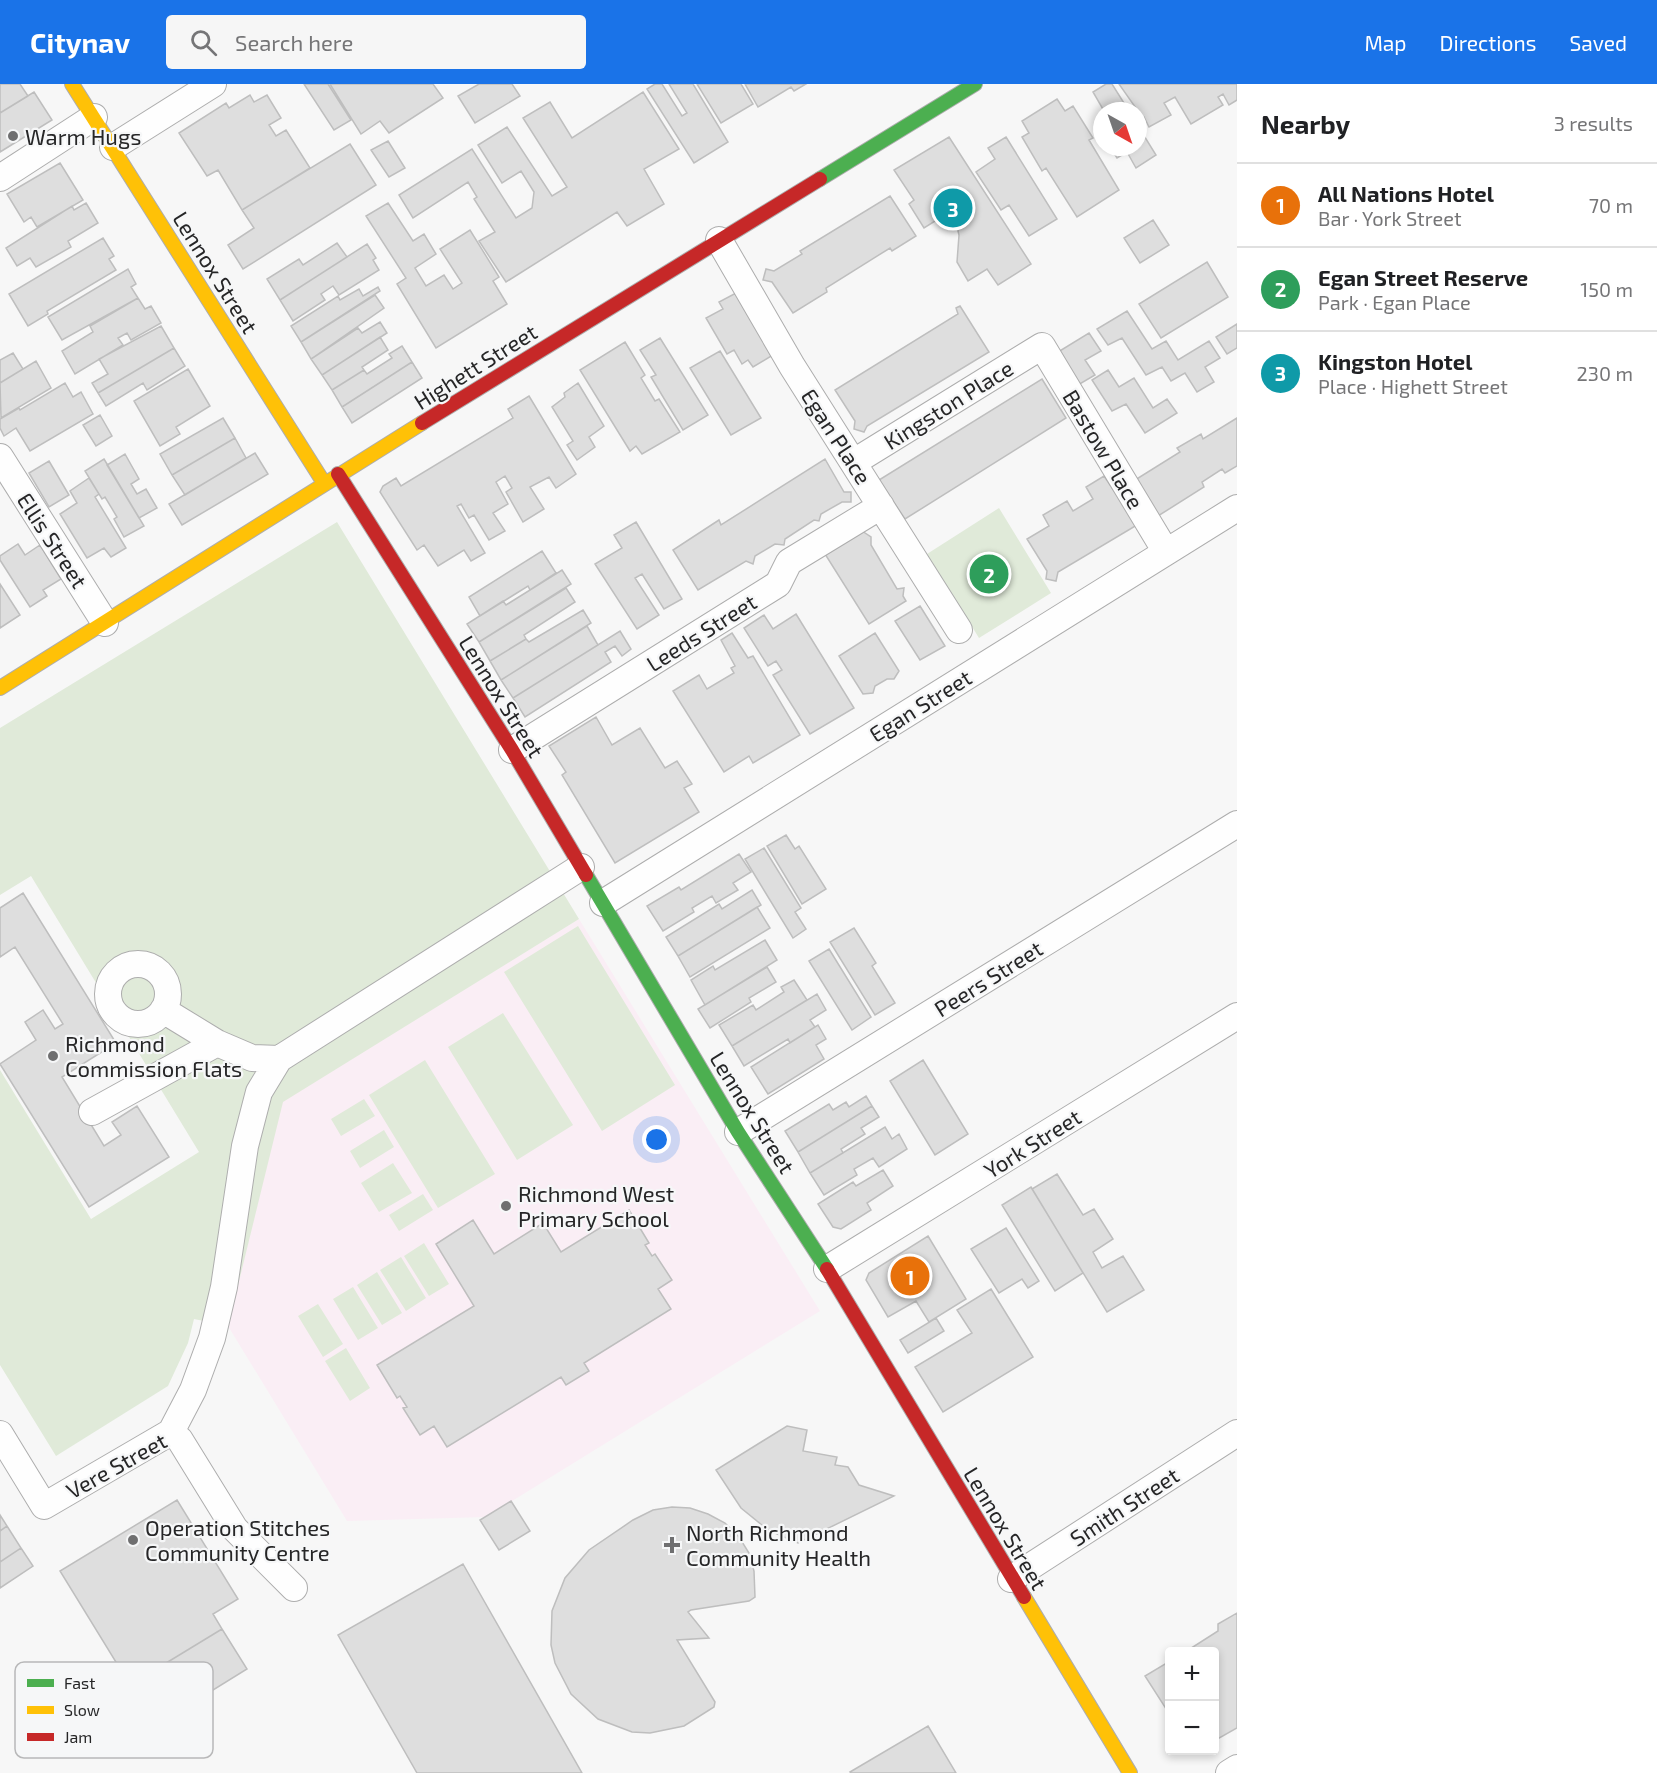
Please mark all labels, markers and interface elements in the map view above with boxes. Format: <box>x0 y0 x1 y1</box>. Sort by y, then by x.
search box <box>166 15 586 69</box>
text: Citynav <box>30 25 130 59</box>
icon: search <box>187 26 220 59</box>
text: Search here <box>235 29 353 55</box>
text: Map <box>1364 30 1407 55</box>
text: Directions <box>1440 30 1536 55</box>
text: Saved <box>1569 30 1627 55</box>
north arrow <box>1093 102 1147 156</box>
text: Nearby <box>1261 108 1350 139</box>
text: 3 results <box>1554 111 1633 135</box>
place label: Warm Hugs <box>25 123 141 149</box>
marker: Warm Hugs <box>6 129 20 143</box>
text: All Nations Hotel <box>1318 180 1494 206</box>
pin: 3 <box>934 186 972 230</box>
text: 1 <box>1276 193 1285 217</box>
text: 70 m <box>1589 193 1633 217</box>
street label: Lennox Street <box>168 206 264 338</box>
text: Bar · York Street <box>1318 206 1462 230</box>
text: Egan Street Reserve <box>1318 264 1528 290</box>
text: 2 <box>1275 277 1286 301</box>
text: 150 m <box>1580 277 1633 301</box>
text: Park · Egan Place <box>1318 290 1471 314</box>
street label: Highett Street <box>409 318 541 414</box>
text: Kingston Hotel <box>1318 348 1472 374</box>
street label: Kingston Place <box>879 354 1017 454</box>
text: 3 <box>1275 361 1286 385</box>
text: 230 m <box>1577 361 1633 385</box>
text: Place · Highett Street <box>1318 374 1508 398</box>
street label: Egan Place <box>797 384 877 488</box>
street label: Bastow Place <box>1058 385 1150 513</box>
street label: Ellis Street <box>13 488 93 592</box>
pin: 2 <box>970 552 1008 596</box>
street label: Leeds Street <box>641 588 761 676</box>
street label: Lennox Street <box>454 630 550 762</box>
street label: Egan Street <box>864 663 976 747</box>
street label: Peers Street <box>929 935 1047 1021</box>
place label: Richmond Commission Flats <box>65 1030 242 1081</box>
street label: Lennox Street <box>705 1046 801 1178</box>
marker: Richmond Commission Flats <box>46 1049 60 1063</box>
street label: York Street <box>979 1103 1085 1183</box>
your location <box>642 1125 671 1154</box>
place label: Richmond West Primary School <box>518 1180 674 1231</box>
marker: Richmond West Primary School <box>499 1199 513 1213</box>
pin: 1 <box>890 1254 930 1298</box>
street label: Vere Street <box>61 1427 171 1503</box>
street label: Smith Street <box>1065 1461 1183 1551</box>
street label: Lennox Street <box>959 1462 1053 1594</box>
place label: Operation Stitches Community Centre <box>145 1514 330 1565</box>
place label: North Richmond Community Health <box>686 1519 871 1570</box>
marker: Operation Stitches Community Centre <box>126 1533 140 1547</box>
marker: North Richmond Community Health <box>663 1536 681 1554</box>
map controls <box>1165 1647 1219 1755</box>
button: + <box>1165 1647 1219 1701</box>
legend <box>15 1662 213 1758</box>
text: Fast <box>64 1673 95 1692</box>
text: Slow <box>64 1700 100 1719</box>
button: − <box>1165 1701 1219 1755</box>
text: Jam <box>64 1727 92 1746</box>

